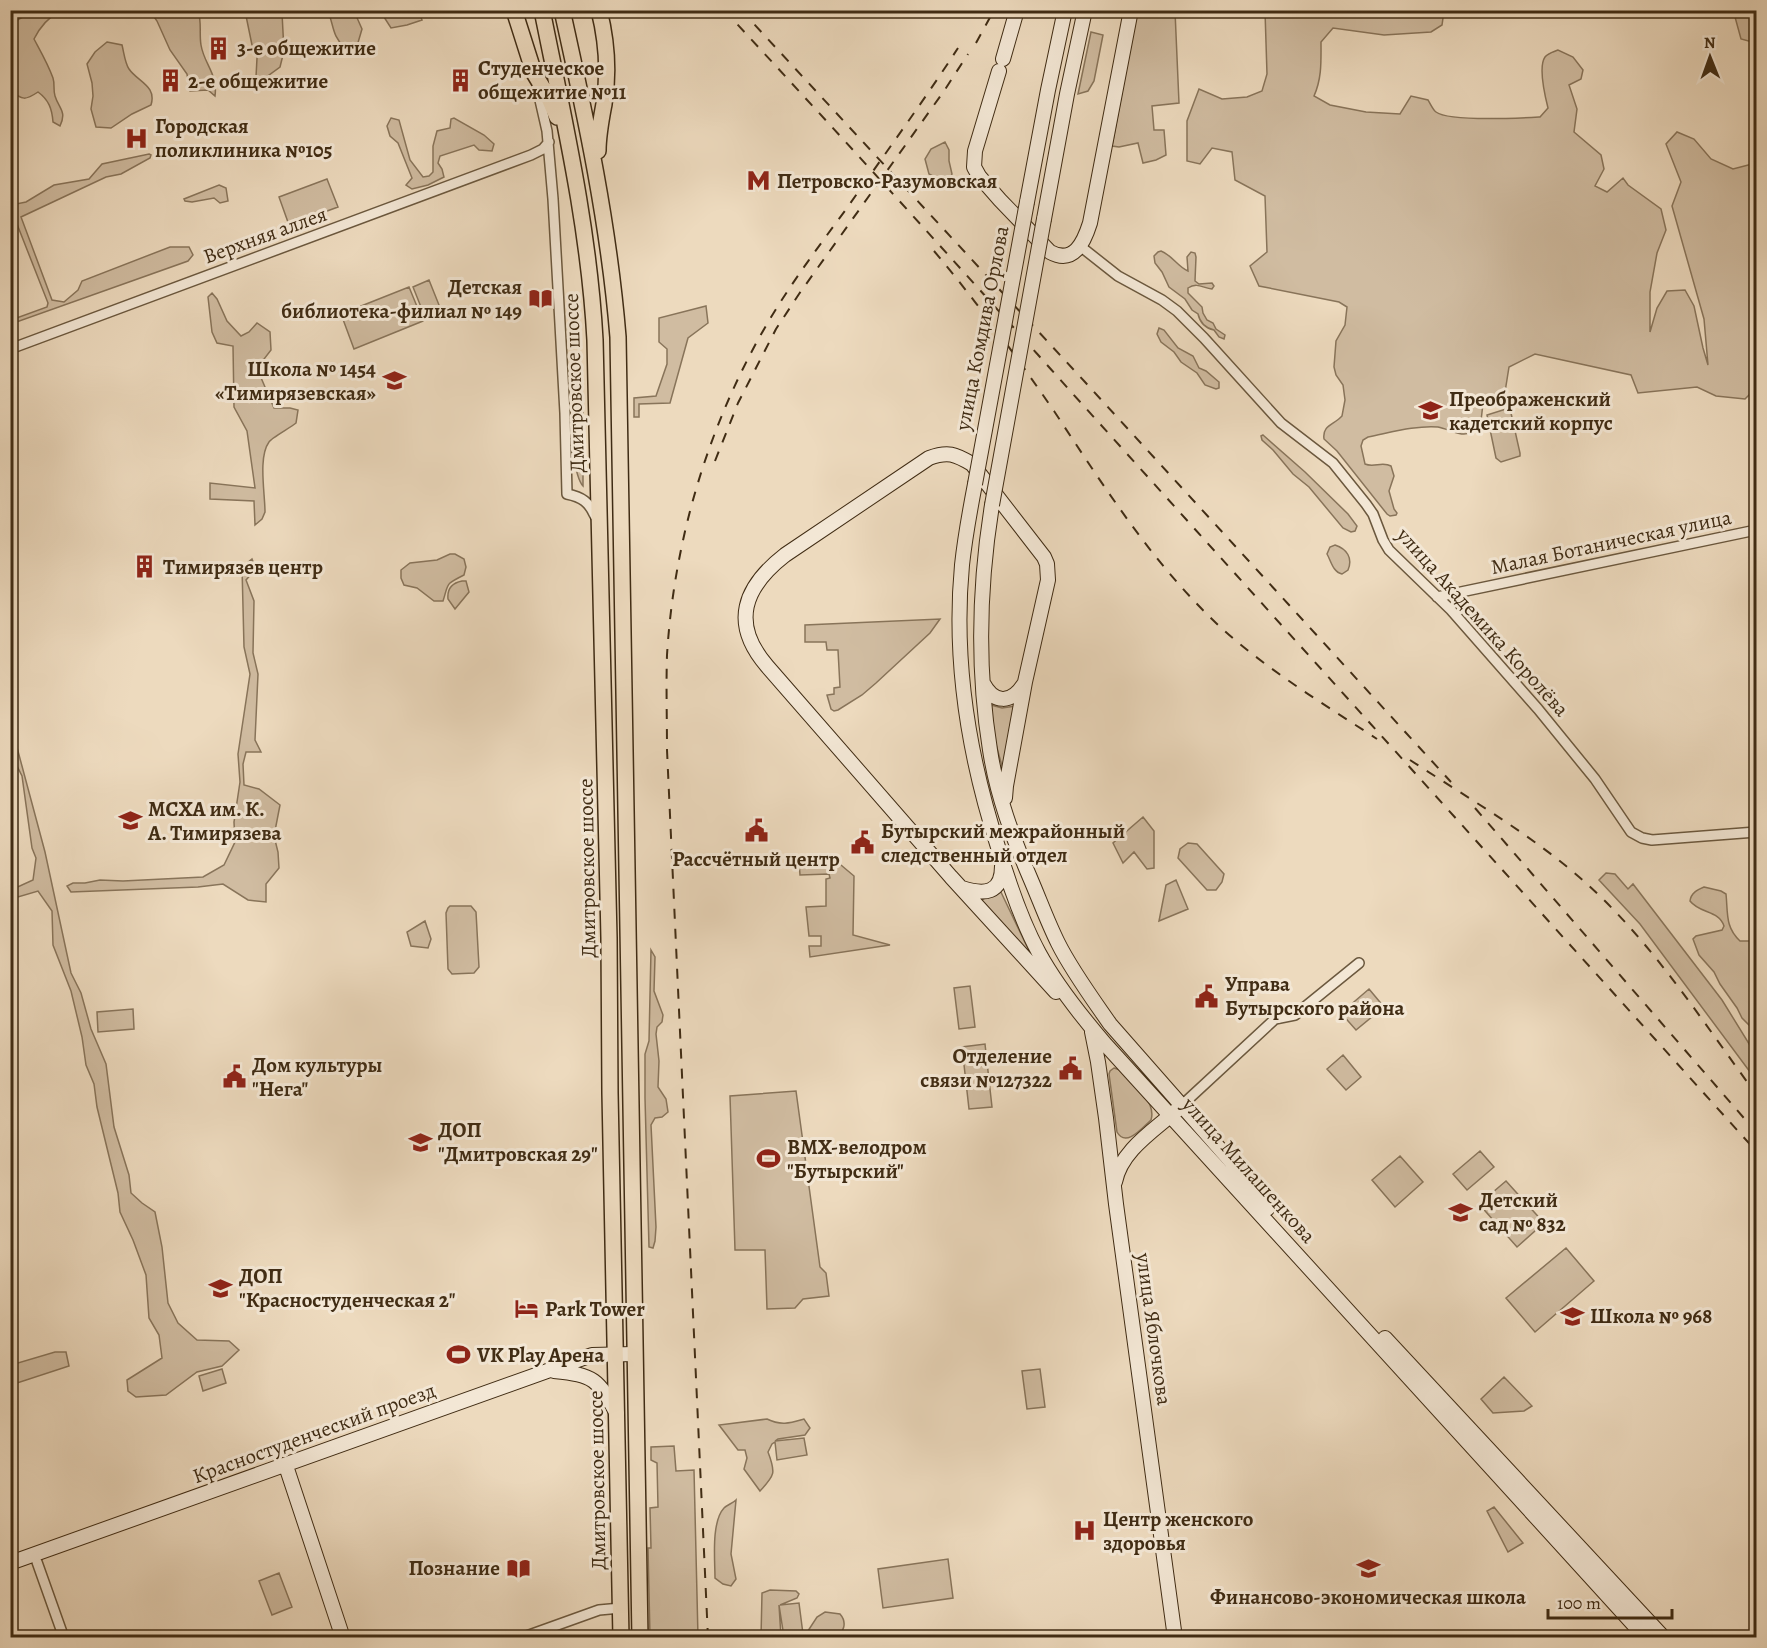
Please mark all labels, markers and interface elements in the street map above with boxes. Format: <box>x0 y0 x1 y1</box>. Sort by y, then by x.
north arrow <box>1680 27 1740 87</box>
text: N <box>1704 32 1716 54</box>
place label: 3-е общежитие <box>237 34 376 62</box>
building icon: 3-е общежитие <box>206 35 232 61</box>
place label: Студенческое общежитие №11 <box>478 54 627 106</box>
place label: 2-е общежитие <box>188 67 328 95</box>
building icon: Студенческое общежитие №11 <box>447 67 473 93</box>
building icon: 2-е общежитие <box>157 68 183 94</box>
place label: Городская поликлиника №105 <box>155 112 333 164</box>
hospital icon: Городская поликлиника №105 <box>124 125 150 151</box>
place label: Петровско-Разумовская <box>777 167 997 195</box>
metro station icon: Петровско-Разумовская <box>746 168 772 194</box>
street label: Верхняя аллея <box>199 200 331 270</box>
street label: улица Комдива Орлова <box>948 223 1016 434</box>
place label: Детская библиотека-филиал № 149 <box>281 273 522 325</box>
library icon: Детская библиотека-филиал № 149 <box>527 286 553 312</box>
street label: Дмитровское шоссе <box>557 293 591 473</box>
place label: Школа № 1454 «Тимирязевская» <box>215 355 376 407</box>
school or university icon: Школа № 1454 «Тимирязевская» <box>381 368 407 394</box>
place label: Преображенский кадетский корпус <box>1449 385 1613 437</box>
school or university icon: Преображенский кадетский корпус <box>1418 398 1444 424</box>
street label: Малая Ботаническая улица <box>1488 503 1734 581</box>
street label: улица Академика Королёва <box>1390 521 1576 723</box>
place label: Тимирязев центр <box>163 553 323 581</box>
building icon: Тимирязев центр <box>132 554 158 580</box>
street label: Дмитровское шоссе <box>571 778 603 958</box>
place label: МСХА им. К. А. Тимирязева <box>147 795 282 847</box>
school or university icon: МСХА им. К. А. Тимирязева <box>117 808 143 834</box>
place label: Бутырский межрайонный следственный отдел <box>881 817 1125 869</box>
public building icon: Рассчётный центр <box>743 818 769 844</box>
public building icon: Бутырский межрайонный следственный отдел <box>850 830 876 856</box>
place label: Рассчётный центр <box>672 845 840 873</box>
place label: Управа Бутырского района <box>1225 970 1405 1022</box>
public building icon: Управа Бутырского района <box>1194 983 1220 1009</box>
place label: Отделение связи №127322 <box>920 1042 1052 1094</box>
place label: Дом культуры "Нега" <box>252 1051 382 1103</box>
public building icon: Отделение связи №127322 <box>1057 1055 1083 1081</box>
public building icon: Дом культуры "Нега" <box>221 1064 247 1090</box>
street label: улица Милашенкова <box>1175 1090 1322 1249</box>
place label: ДОП "Дмитровская 29" <box>438 1116 598 1168</box>
school or university icon: ДОП "Дмитровская 29" <box>407 1129 433 1155</box>
place label: BMX-велодром "Бутырский" <box>787 1133 927 1185</box>
sports icon: BMX-велодром "Бутырский" <box>756 1146 782 1172</box>
place label: Детский сад № 832 <box>1479 1186 1566 1238</box>
school or university icon: Детский сад № 832 <box>1448 1199 1474 1225</box>
street label: улица Яблочкова <box>1129 1250 1179 1407</box>
place label: ДОП "Красностуденческая 2" <box>239 1262 456 1314</box>
school or university icon: ДОП "Красностуденческая 2" <box>208 1275 234 1301</box>
place label: Park Tower <box>545 1295 645 1323</box>
hotel icon: Park Tower <box>514 1296 540 1322</box>
place label: Школа № 968 <box>1590 1302 1712 1330</box>
school or university icon: Школа № 968 <box>1559 1303 1585 1329</box>
place label: VK Play Арена <box>476 1341 604 1369</box>
sports icon: VK Play Арена <box>446 1342 472 1368</box>
street label: Красностуденческий проезд <box>189 1376 439 1490</box>
street label: Дмитровское шоссе <box>581 1390 613 1570</box>
place label: Центр женского здоровья <box>1103 1505 1254 1557</box>
hospital icon: Центр женского здоровья <box>1072 1518 1098 1544</box>
place label: Познание <box>409 1554 500 1582</box>
library icon: Познание <box>505 1555 531 1581</box>
school or university icon: Финансово-экономическая школа <box>1355 1556 1381 1582</box>
scale bar <box>1548 1582 1672 1620</box>
place label: Финансово-экономическая школа <box>1210 1583 1526 1611</box>
text: 100 m <box>1557 1591 1601 1615</box>

